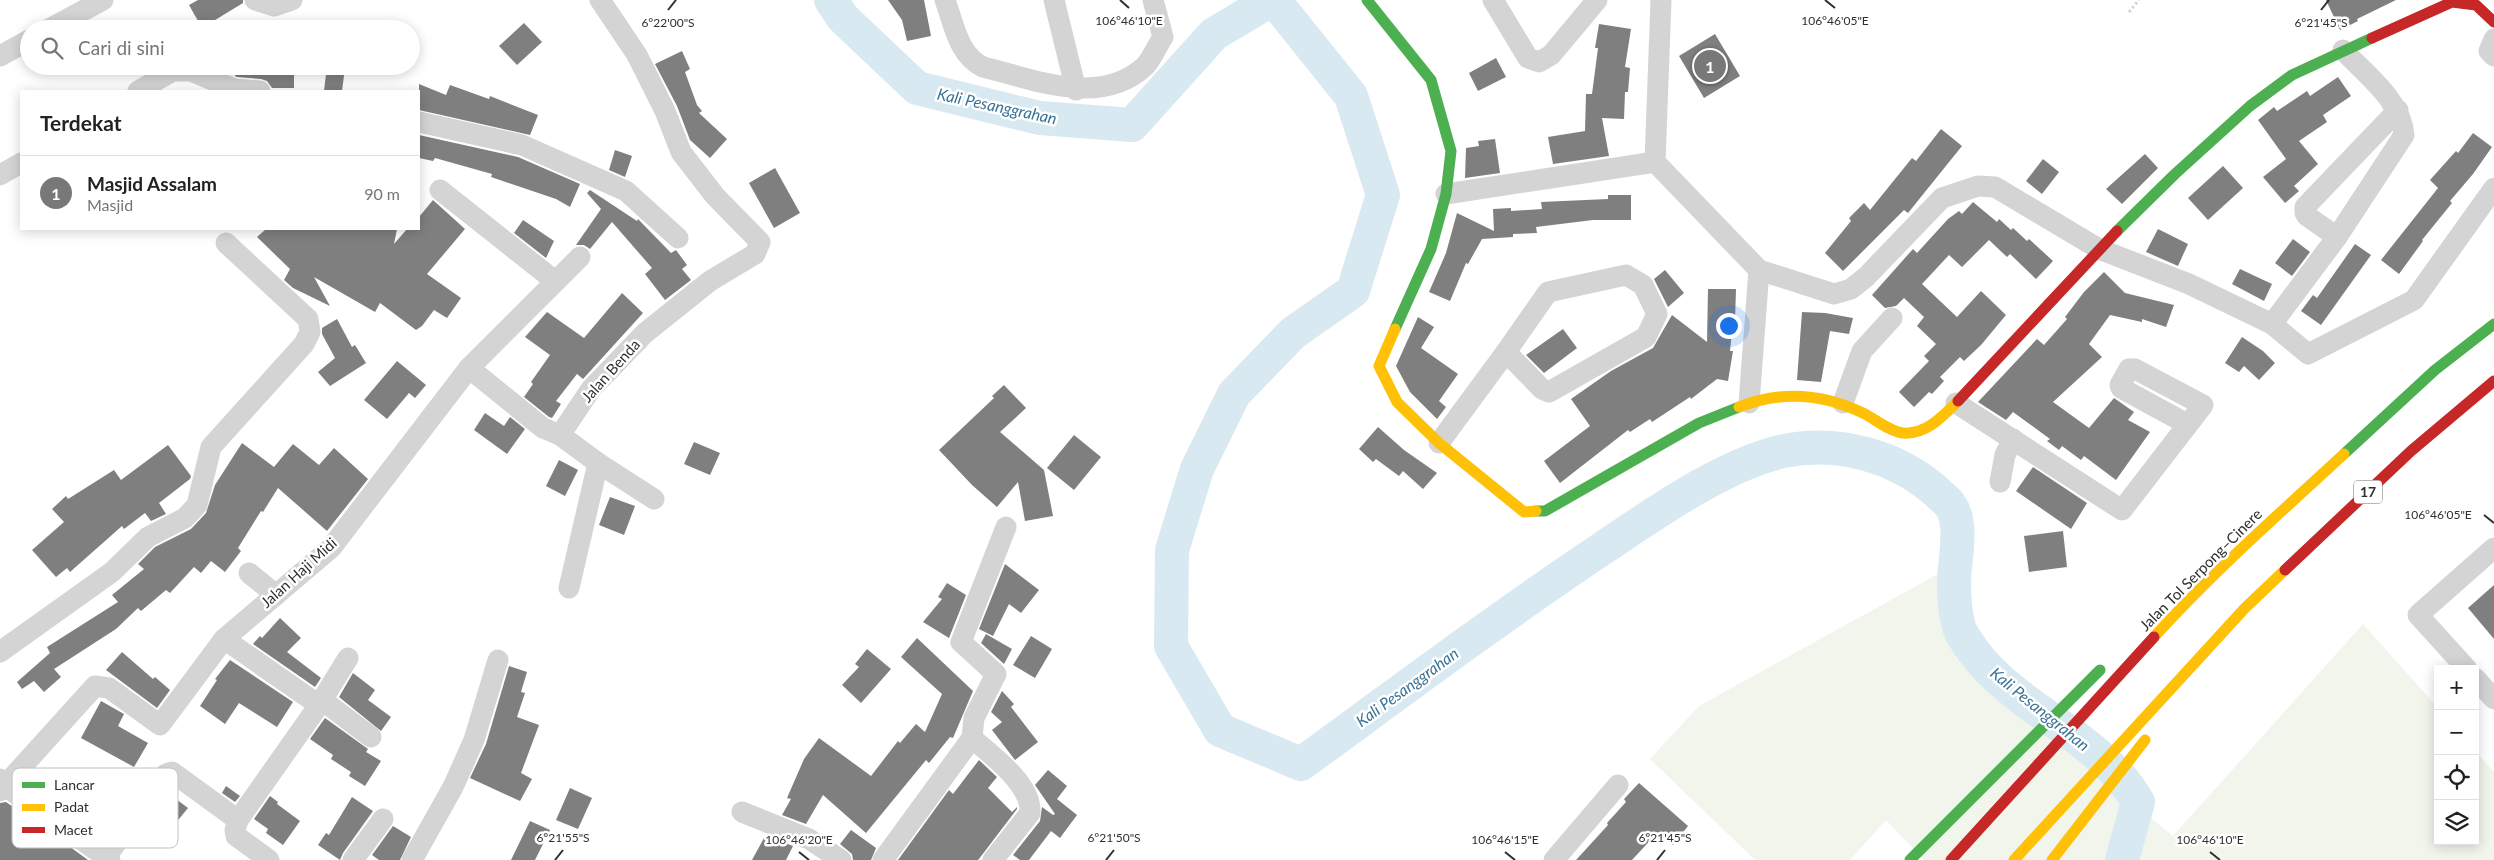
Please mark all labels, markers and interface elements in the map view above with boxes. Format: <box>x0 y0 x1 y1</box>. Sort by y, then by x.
text: 106°46'10"E <box>1095 13 1163 28</box>
text: 106°46'05"E <box>1801 13 1869 28</box>
text: 6°22'00"S <box>641 15 695 30</box>
text: 6°21'45"S <box>2294 15 2348 30</box>
search box <box>20 20 420 75</box>
icon: search <box>38 34 66 62</box>
text: Cari di sini <box>78 36 165 59</box>
pin: 1 <box>1694 47 1726 85</box>
water label: Kali Pesanggrahan <box>936 84 1059 127</box>
text: Terdekat <box>40 110 122 135</box>
text: Masjid Assalam <box>87 172 217 195</box>
text: 1 <box>51 184 61 203</box>
text: 90 m <box>364 184 400 203</box>
text: Masjid <box>87 195 133 214</box>
your location <box>1716 313 1742 339</box>
street label: Jalan Benda <box>577 335 643 405</box>
road number: 17 <box>2354 481 2382 504</box>
street label: Jalan Tol Serpong–Cinere <box>2135 504 2265 634</box>
text: 106°46'05"E <box>2404 507 2472 522</box>
street label: Jalan Haji Midi <box>257 534 340 611</box>
water label: Kali Pesanggrahan <box>1352 643 1462 730</box>
water label: Kali Pesanggrahan <box>1987 663 2094 754</box>
map controls <box>2434 665 2479 845</box>
button: + <box>2434 665 2479 710</box>
button: − <box>2434 710 2479 755</box>
button: locate <box>2434 755 2479 800</box>
legend <box>12 768 178 848</box>
text: Lancar <box>54 776 95 793</box>
text: Padat <box>54 798 89 815</box>
button: layers <box>2434 800 2479 845</box>
text: Macet <box>54 821 93 838</box>
text: 6°21'55"S <box>536 830 590 845</box>
text: 6°21'50"S <box>1087 830 1141 845</box>
text: 6°21'45"S <box>1638 830 1692 845</box>
text: 106°46'20"E <box>765 832 833 847</box>
text: 106°46'15"E <box>1471 832 1539 847</box>
text: 106°46'10"E <box>2176 832 2244 847</box>

